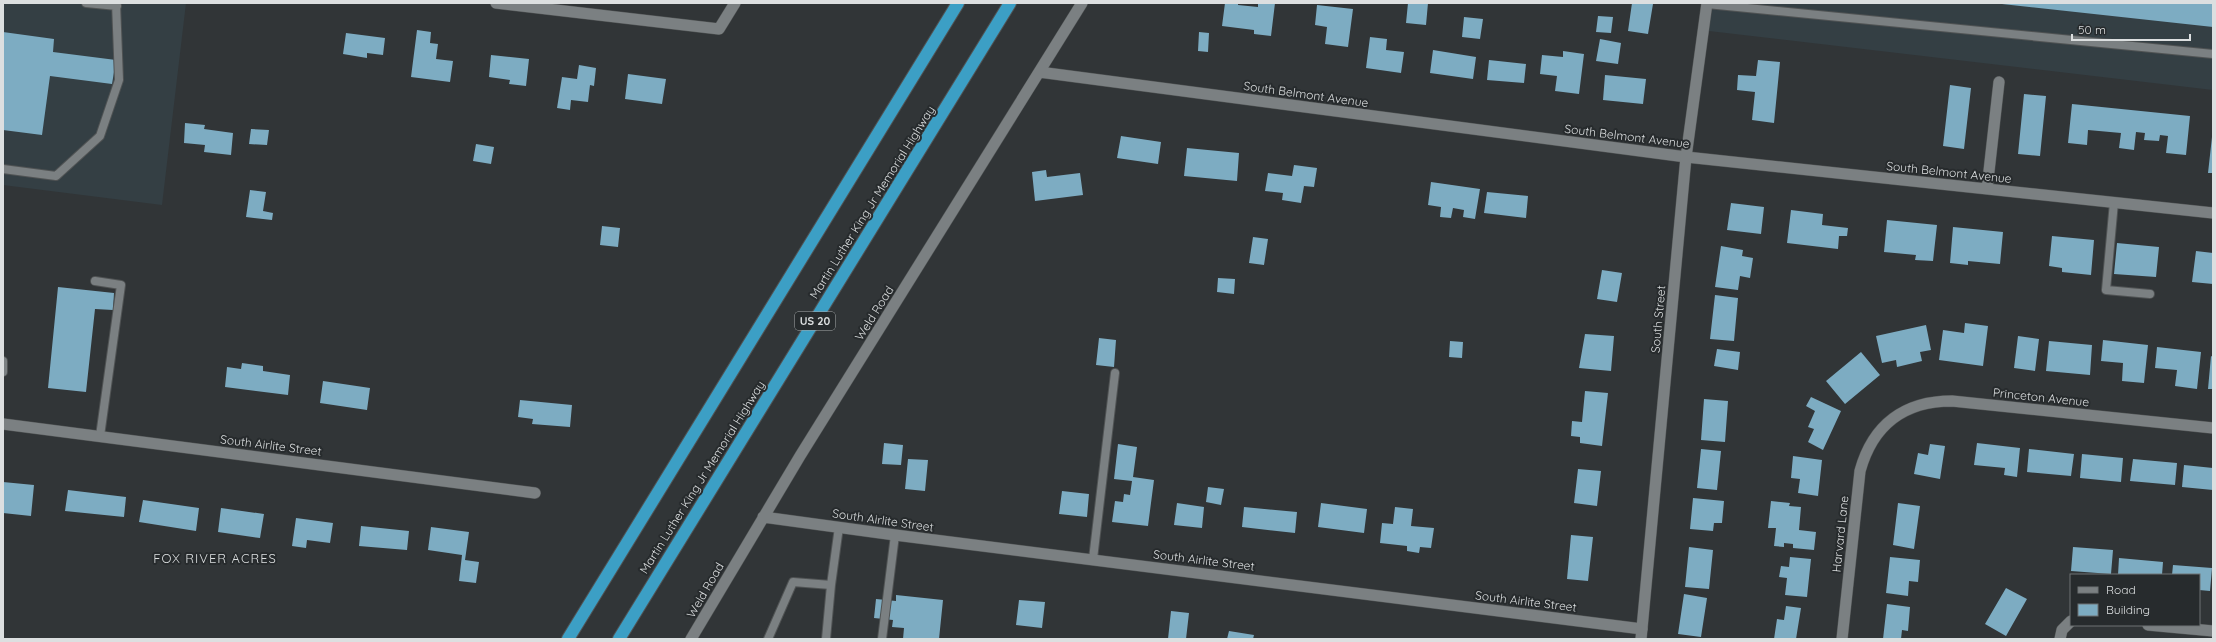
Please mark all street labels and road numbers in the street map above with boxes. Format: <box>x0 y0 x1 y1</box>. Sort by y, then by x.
street label: South Belmont Avenue <box>1243 78 1370 110</box>
street label: Martin Luther King Jr Memorial Highway <box>806 103 938 301</box>
street label: South Belmont Avenue <box>1564 121 1691 151</box>
street label: South Belmont Avenue <box>1886 158 2013 186</box>
street label: Weld Road <box>851 283 897 343</box>
street label: South Street <box>1648 285 1668 353</box>
road number: US 20 <box>795 312 835 330</box>
street label: Martin Luther King Jr Memorial Highway <box>636 378 768 576</box>
street label: Princeton Avenue <box>1992 384 2090 410</box>
street label: South Airlite Street <box>219 431 323 459</box>
street label: Harvard Lane <box>1829 495 1852 573</box>
street label: South Airlite Street <box>831 505 935 535</box>
street label: South Airlite Street <box>1152 546 1256 574</box>
street label: Weld Road <box>683 560 727 620</box>
street label: South Airlite Street <box>1474 587 1578 615</box>

